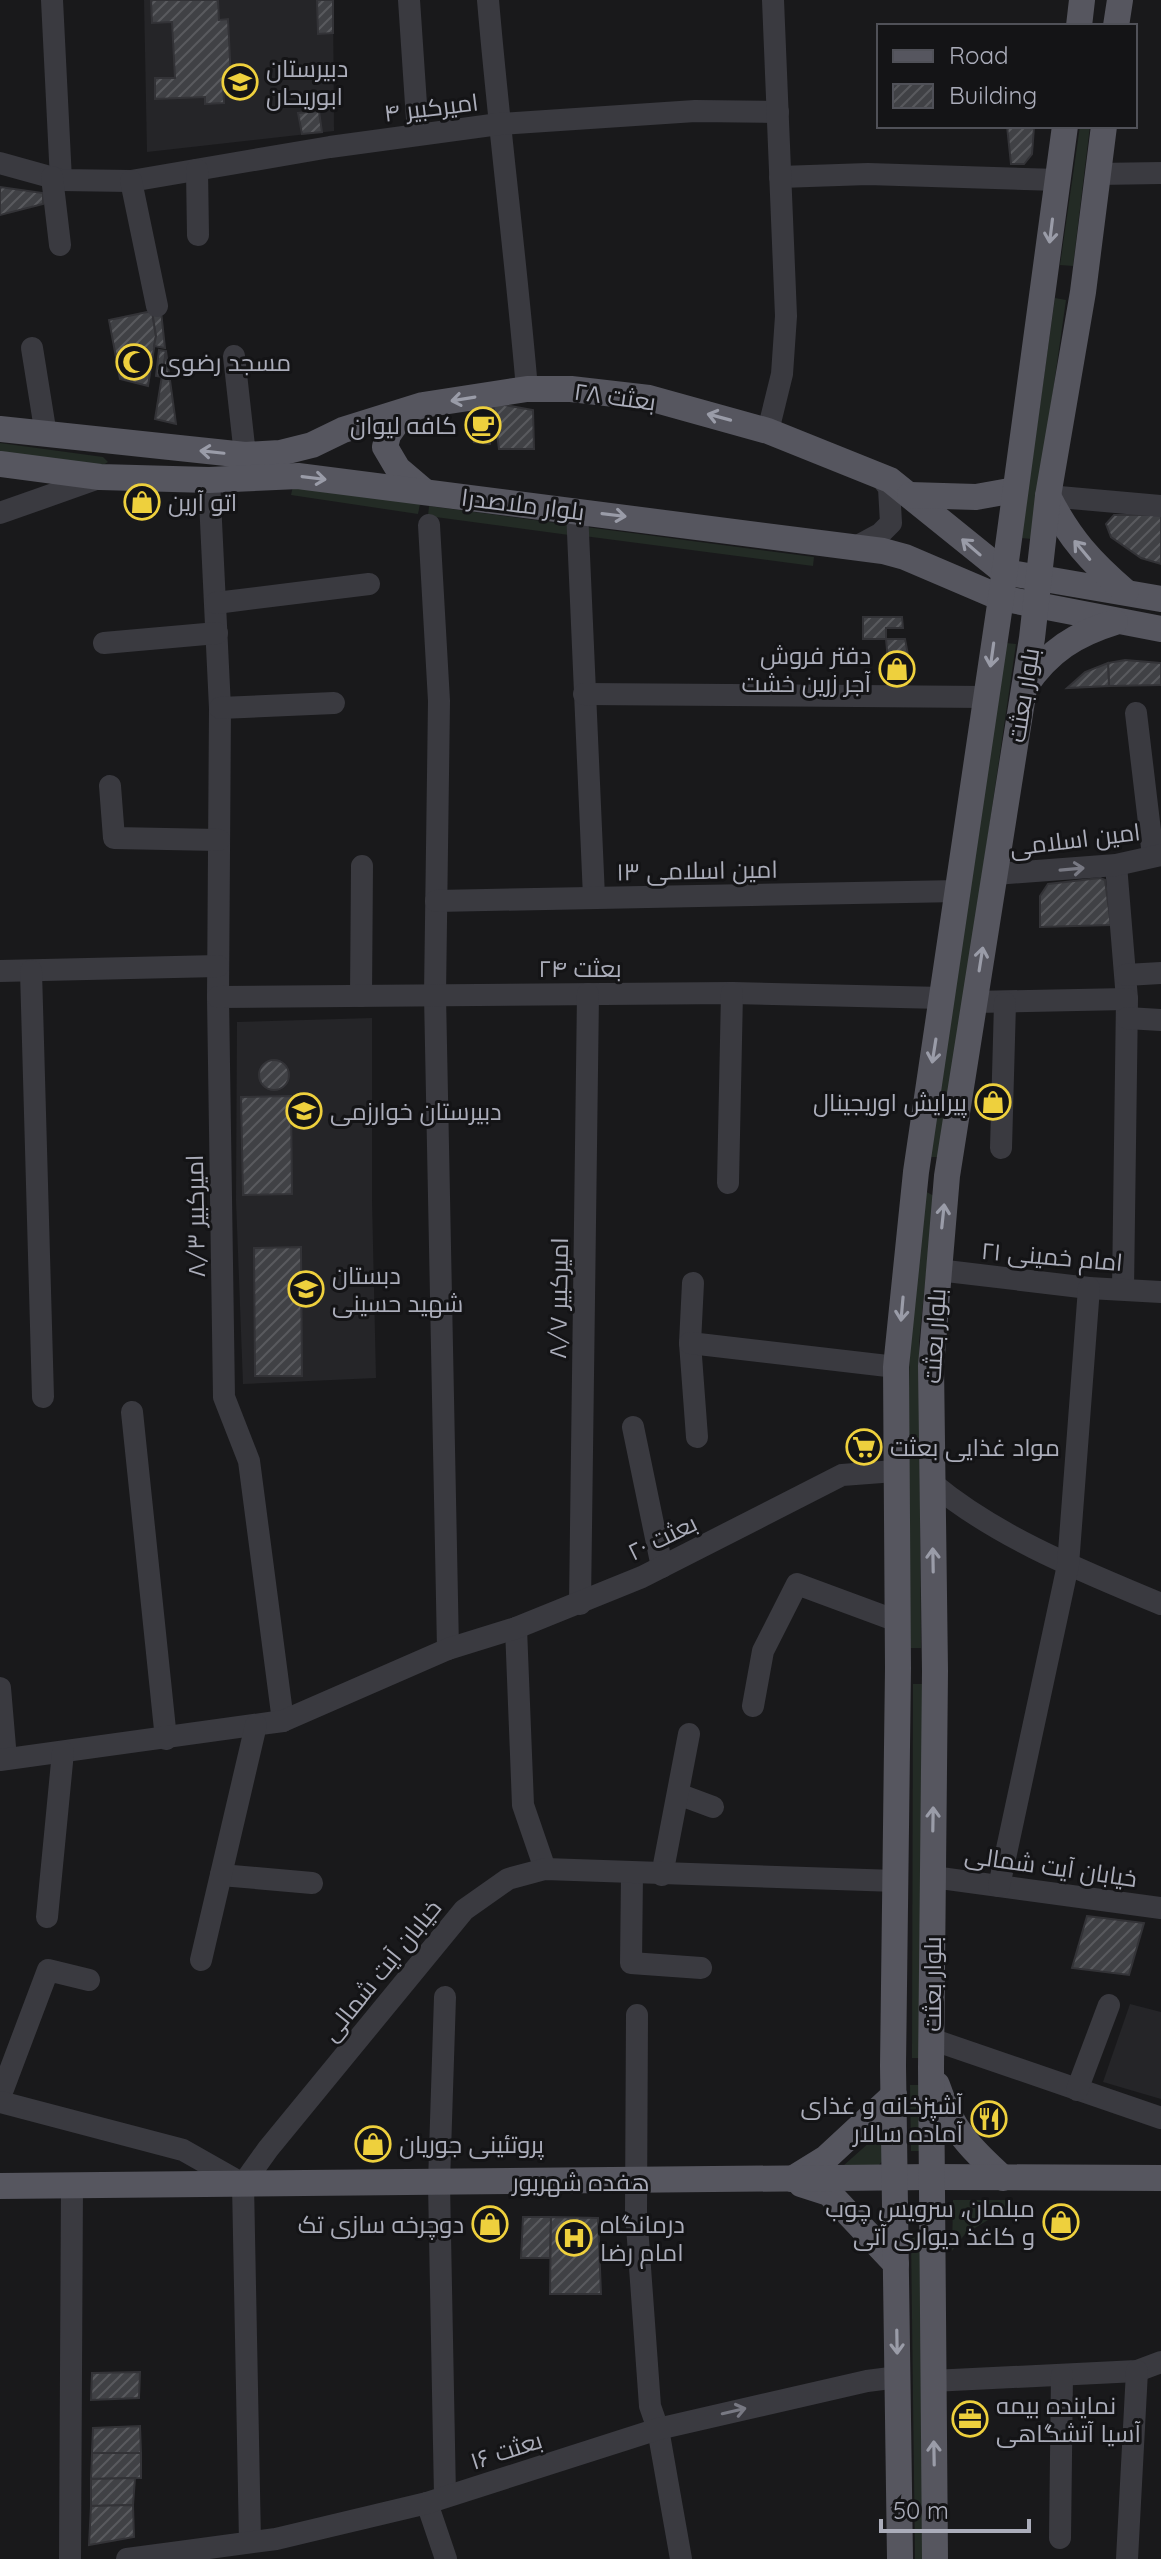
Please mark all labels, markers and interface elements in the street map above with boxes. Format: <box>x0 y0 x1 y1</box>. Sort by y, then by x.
legend <box>877 24 1137 128</box>
text: Road <box>949 40 1009 70</box>
place label: دبیرستان ابوریحان <box>266 53 348 111</box>
school or university icon: دبیرستان ابوریحان <box>221 63 259 101</box>
text: Building <box>949 80 1037 110</box>
street label: امیرکبیر ۴ <box>382 86 480 128</box>
one-way arrow <box>1043 218 1058 243</box>
mosque icon: مسجد رضوی <box>115 343 153 381</box>
place label: مسجد رضوی <box>160 347 291 377</box>
street label: بعثت ۲۸ <box>572 375 658 417</box>
one-way arrow <box>451 392 476 407</box>
cafe icon: کافه لیوان <box>464 406 502 444</box>
one-way arrow <box>706 409 732 424</box>
place label: کافه لیوان <box>350 410 457 440</box>
one-way arrow <box>199 444 226 459</box>
one-way arrow <box>301 471 327 486</box>
street label: بلوار ملاصدرا <box>460 482 586 526</box>
shop icon: اتو آرین <box>123 483 161 521</box>
place label: اتو آرین <box>168 487 237 517</box>
one-way arrow <box>600 508 627 523</box>
one-way arrow <box>962 538 982 556</box>
one-way arrow <box>1073 541 1091 561</box>
place label: دفتر فروش آجر زرین خشت <box>742 640 872 698</box>
one-way arrow <box>984 642 999 667</box>
street label: بلوار بعثت <box>1001 646 1045 744</box>
shop icon: دفتر فروش آجر زرین خشت <box>878 650 916 688</box>
street label: امین اسلامی <box>1008 816 1142 862</box>
street label: امین اسلامی ۱۳ <box>616 854 778 886</box>
one-way arrow <box>1058 861 1085 876</box>
one-way arrow <box>974 947 989 972</box>
street label: بعثت ۲۴ <box>538 953 622 983</box>
one-way arrow <box>926 1037 941 1063</box>
shop icon: پیرایش اوریجینال <box>974 1083 1012 1121</box>
place label: پیرایش اوریجینال <box>813 1087 968 1119</box>
school or university icon: دبیرستان خوارزمی <box>285 1092 323 1130</box>
place label: دبیرستان خوارزمی <box>330 1096 502 1126</box>
street label: امیرکبیر ۸/۳ <box>179 1154 211 1278</box>
one-way arrow <box>936 1203 951 1230</box>
street label: امام خمینی ۲۱ <box>980 1235 1124 1279</box>
street label: امیرکبیر ۸/۷ <box>542 1237 574 1359</box>
place label: دبستان شهید حسینی <box>332 1260 463 1318</box>
school or university icon: دبستان شهید حسینی <box>287 1270 325 1308</box>
street label: بلوار بعثت <box>917 1288 951 1384</box>
one-way arrow <box>894 1295 909 1321</box>
supermarket icon: مواد غذایی بعثت <box>845 1428 883 1466</box>
place label: مواد غذایی بعثت <box>890 1432 1060 1462</box>
street label: بعثت ۲۰ <box>622 1507 702 1567</box>
one-way arrow <box>925 1547 941 1574</box>
one-way arrow <box>925 1806 941 1833</box>
street label: خیابان آیت شمالی <box>963 1839 1139 1893</box>
street label: خیابان آیت شمالی <box>315 1893 447 2047</box>
street label: بلوار بعثت <box>917 1936 947 2032</box>
place label: آشپزخانه و غذای آماده سالار <box>801 2090 964 2148</box>
restaurant icon: آشپزخانه و غذای آماده سالار <box>970 2100 1008 2138</box>
shop icon: پروتئینی جوریان <box>354 2125 392 2163</box>
place label: پروتئینی جوریان <box>399 2129 545 2161</box>
street label: هفده شهریور <box>510 2167 650 2197</box>
place label: مبلمان، سرویس چوب و کاغذ دیواری آتی <box>825 2193 1035 2251</box>
shop icon: مبلمان، سرویس چوب و کاغذ دیواری آتی <box>1042 2203 1080 2241</box>
shop icon: دوچرخه سازی تک <box>471 2205 509 2243</box>
place label: دوچرخه سازی تک <box>298 2209 464 2241</box>
place label: درمانگاه امام رضا <box>600 2209 685 2269</box>
hospital icon: درمانگاه امام رضا <box>555 2219 593 2257</box>
one-way arrow <box>890 2328 905 2355</box>
place label: نماینده بیمه آسیا آتشگاهی <box>996 2390 1141 2448</box>
office icon: نماینده بیمه آسیا آتشگاهی <box>951 2400 989 2438</box>
one-way arrow <box>721 2403 746 2418</box>
street label: بعثت ۱۶ <box>466 2424 546 2476</box>
one-way arrow <box>926 2440 941 2467</box>
scale bar <box>881 2483 1029 2533</box>
text: 50 m <box>893 2495 949 2525</box>

